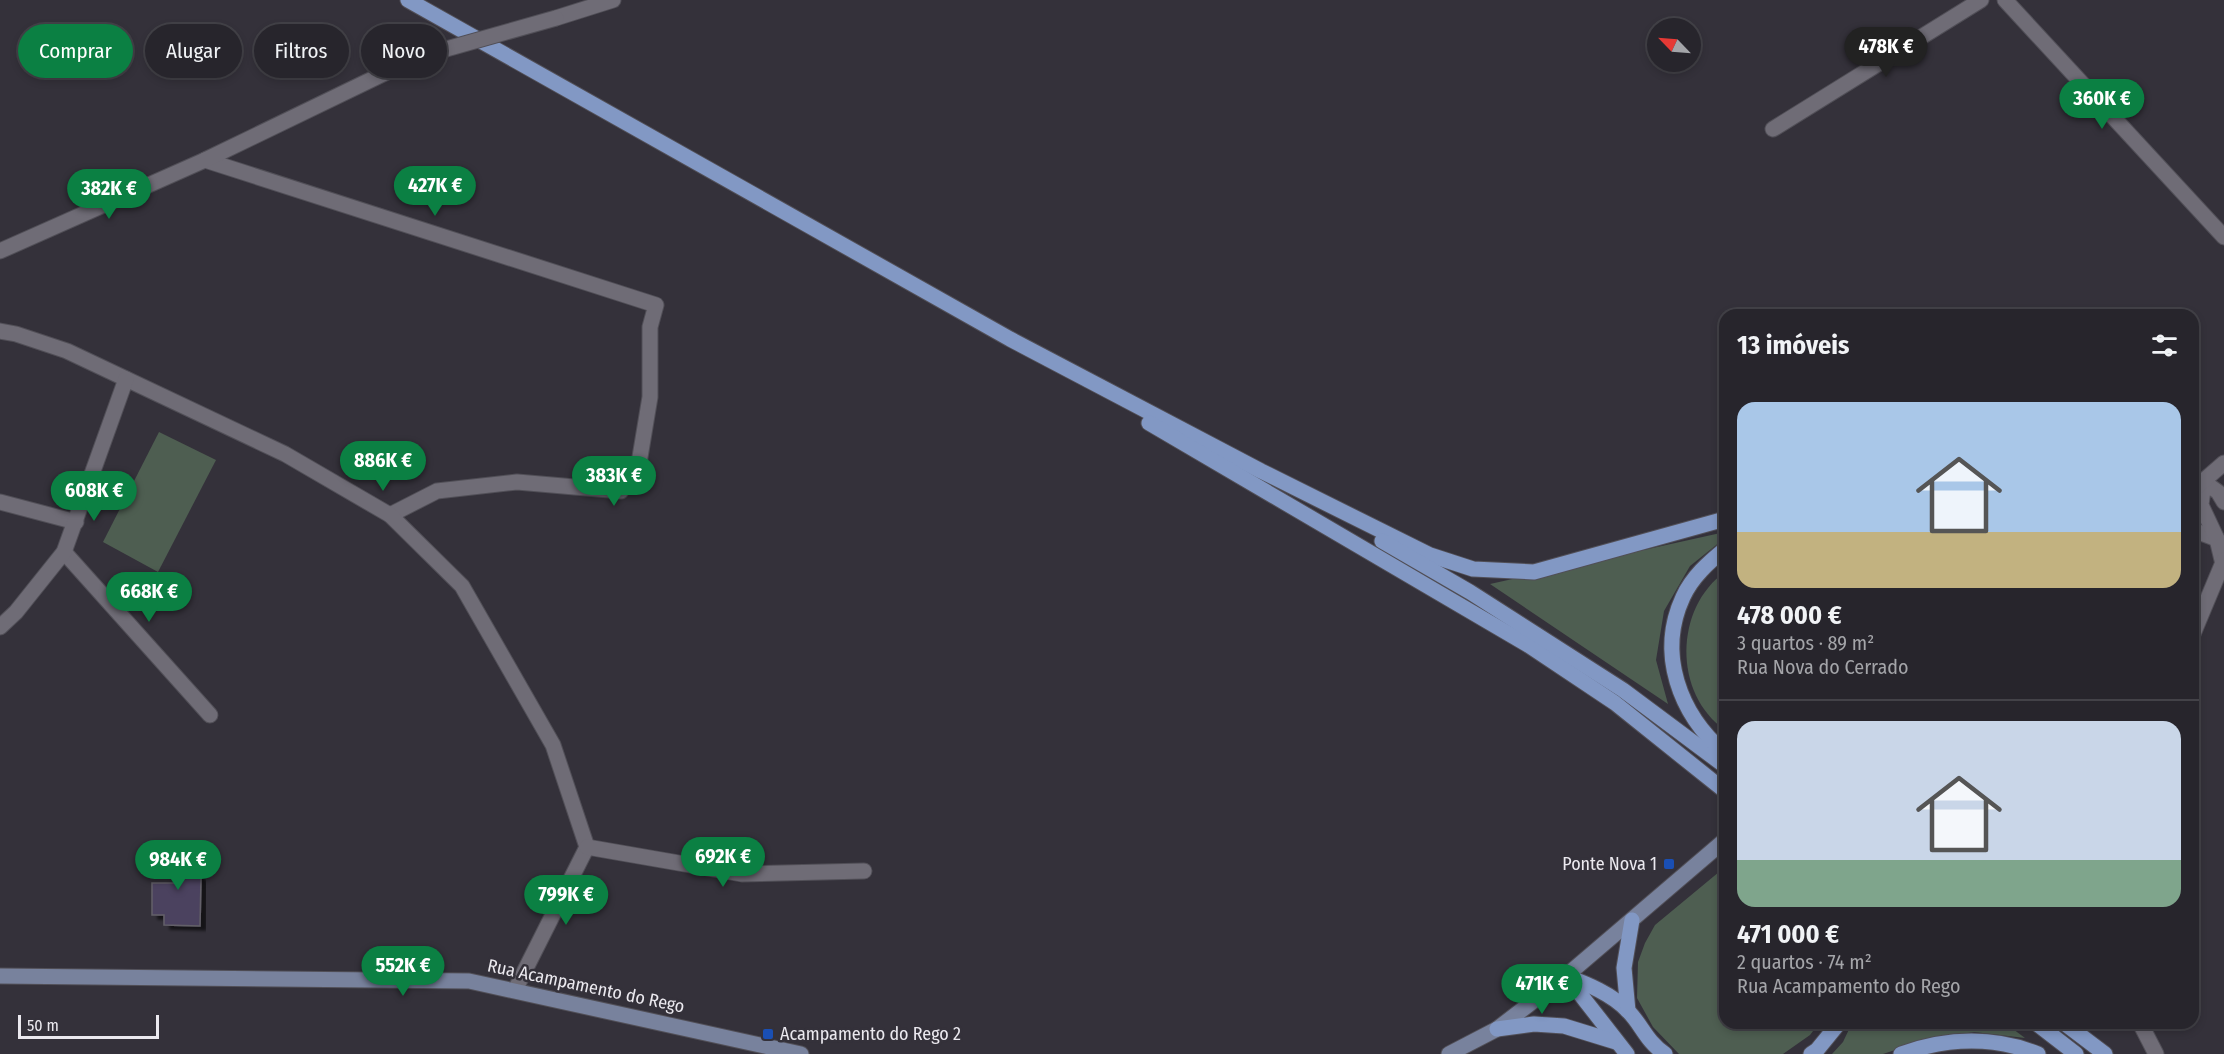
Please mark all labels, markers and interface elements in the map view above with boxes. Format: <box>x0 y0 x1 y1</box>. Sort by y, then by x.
north arrow <box>1647 18 1701 72</box>
map controls <box>1647 18 1701 72</box>
chip: Comprar <box>18 24 133 78</box>
chip: Alugar <box>145 24 242 78</box>
chip: Filtros <box>254 24 349 78</box>
chip: Novo <box>361 24 447 78</box>
pin: 478K € <box>1837 27 1935 78</box>
text: 478K € <box>1858 34 1914 58</box>
pin: 360K € <box>2053 79 2151 130</box>
text: 360K € <box>2073 86 2131 110</box>
pin: 427K € <box>386 166 484 217</box>
pin: 382K € <box>60 169 158 220</box>
text: 427K € <box>408 173 462 197</box>
text: 382K € <box>81 176 137 200</box>
icon: filters <box>2148 329 2181 362</box>
text: 13 imóveis <box>1737 330 1849 361</box>
pin: 886K € <box>334 441 432 492</box>
icon: home <box>1905 441 2013 549</box>
text: 886K € <box>354 448 412 472</box>
pin: 383K € <box>565 456 663 507</box>
text: 383K € <box>586 463 642 487</box>
pin: 608K € <box>45 471 143 522</box>
text: 608K € <box>65 478 123 502</box>
pin: 668K € <box>100 572 198 623</box>
text: 668K € <box>120 579 178 603</box>
text: 478 000 € <box>1737 600 1842 631</box>
text: 3 quartos · 89 m² <box>1737 631 1874 655</box>
text: Rua Nova do Cerrado <box>1737 655 1909 679</box>
icon: home <box>1905 760 2013 868</box>
pin: 692K € <box>674 837 772 888</box>
pin: 984K € <box>129 840 227 891</box>
text: 692K € <box>695 844 751 868</box>
text: 984K € <box>149 847 207 871</box>
place label: Ponte Nova 1 <box>1562 853 1657 875</box>
marker: Ponte Nova 1 <box>1662 857 1676 871</box>
pin: 799K € <box>517 875 615 926</box>
text: 799K € <box>538 882 594 906</box>
text: 471 000 € <box>1737 919 1839 950</box>
pin: 552K € <box>354 946 452 997</box>
text: 2 quartos · 74 m² <box>1737 950 1872 974</box>
text: 552K € <box>375 953 431 977</box>
street label: Rua Acampamento do Rego <box>485 954 687 1018</box>
pin: 471K € <box>1493 964 1591 1015</box>
text: 471K € <box>1515 971 1569 995</box>
text: Rua Acampamento do Rego <box>1737 974 1960 998</box>
scale bar <box>18 1012 159 1040</box>
text: 50 m <box>27 1016 59 1035</box>
place label: Acampamento do Rego 2 <box>780 1023 961 1045</box>
marker: Acampamento do Rego 2 <box>761 1027 775 1041</box>

